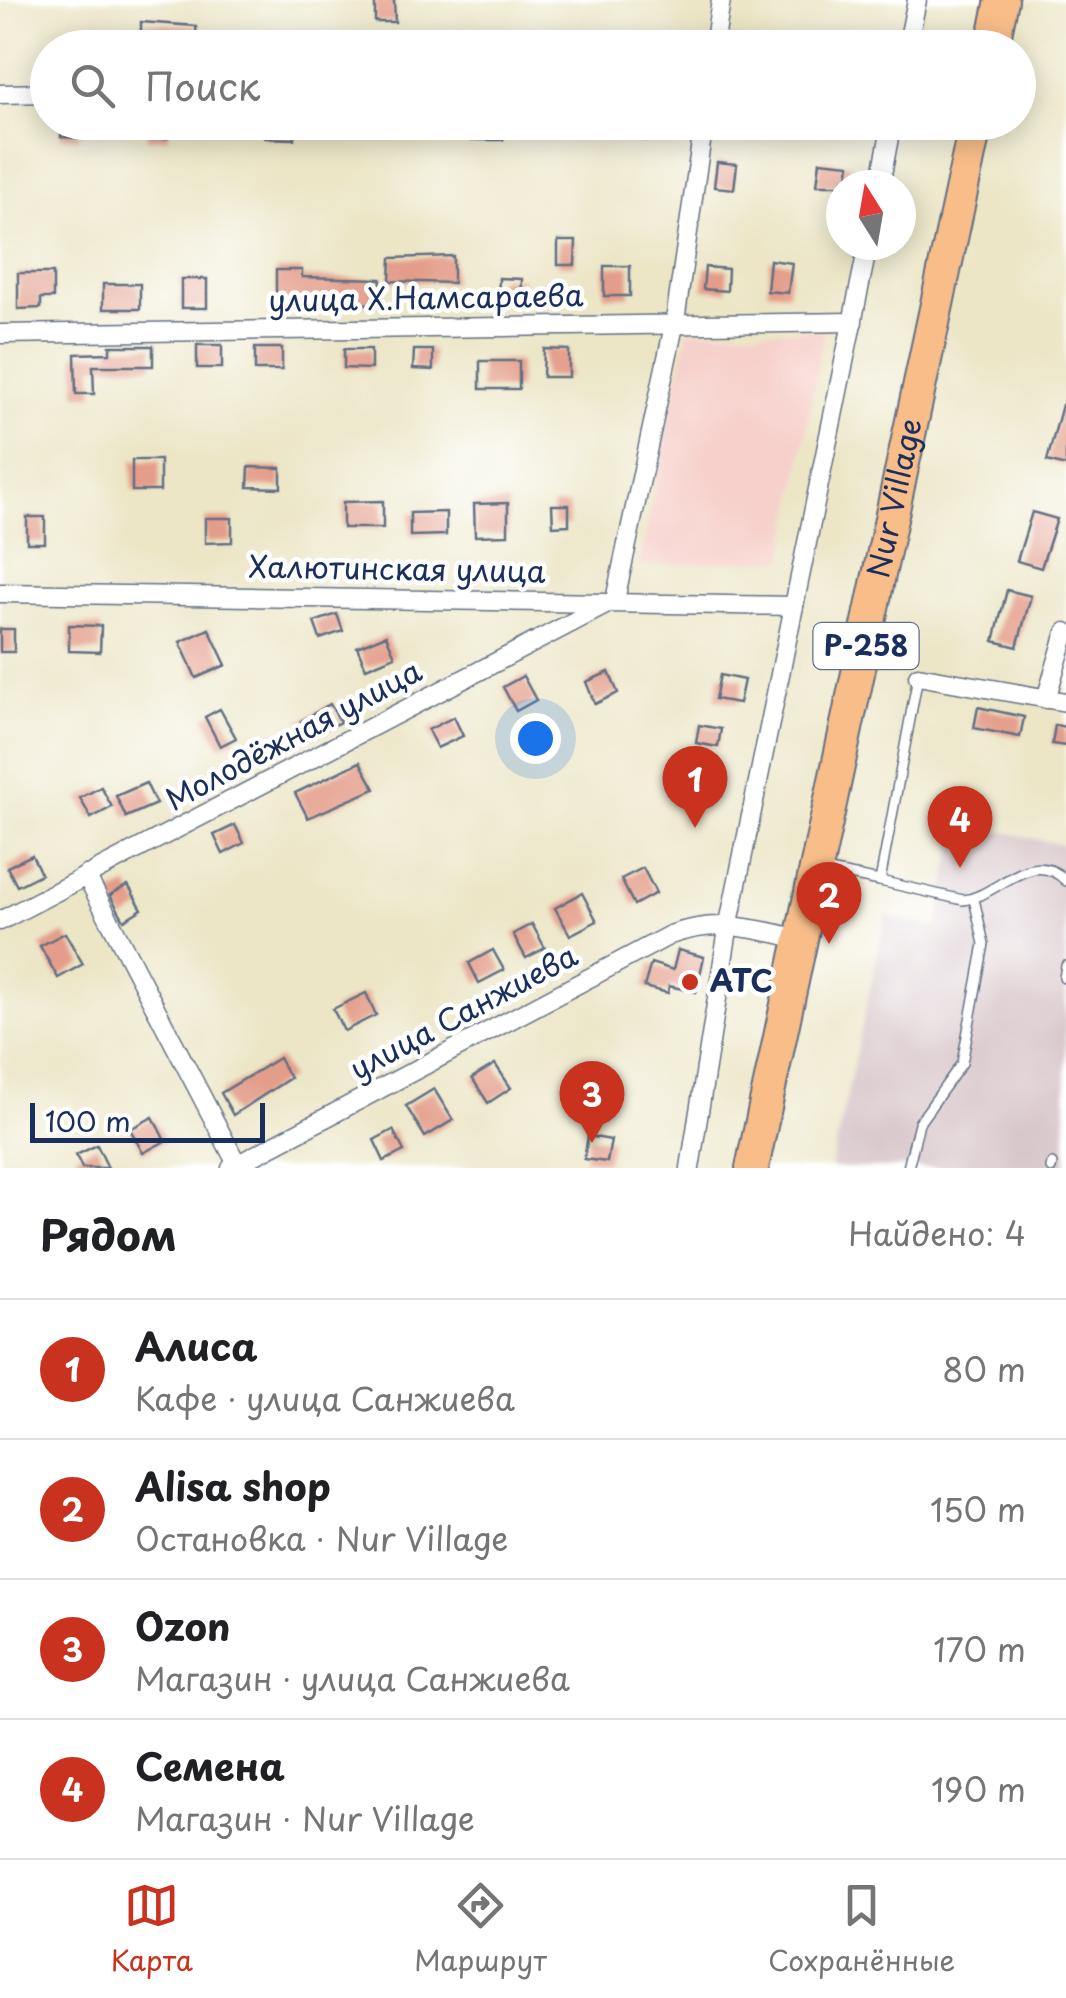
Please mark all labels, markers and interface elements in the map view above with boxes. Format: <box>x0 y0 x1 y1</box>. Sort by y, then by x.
search box <box>30 30 1036 140</box>
text: Поиск <box>145 57 260 114</box>
icon: search <box>65 58 120 113</box>
north arrow <box>826 170 916 260</box>
street label: улица Х.Намсараева <box>268 271 584 322</box>
street label: Nur Village <box>854 414 932 582</box>
street label: Халютинская улица <box>248 542 546 593</box>
road number: Р-258 <box>814 623 918 669</box>
street label: Молодёжная улица <box>157 647 429 820</box>
your location <box>510 713 561 764</box>
pin: 1 <box>662 746 728 828</box>
pin: 4 <box>928 786 992 868</box>
pin: 2 <box>796 862 862 944</box>
street label: улица Санжиева <box>341 932 585 1090</box>
place label: АТС <box>710 957 773 1002</box>
marker: АТС <box>679 971 701 993</box>
pin: 3 <box>560 1060 624 1143</box>
scale bar <box>30 1098 265 1142</box>
text: 100 m <box>45 1099 131 1142</box>
text: Рядом <box>40 1202 177 1265</box>
text: Найдено: 4 <box>848 1209 1026 1257</box>
text: Алиса <box>135 1317 258 1374</box>
text: 1 <box>65 1345 80 1393</box>
text: 80 m <box>942 1345 1026 1393</box>
text: Кафе · улица Санжиева <box>135 1374 515 1422</box>
text: Alisa shop <box>135 1457 331 1514</box>
text: 2 <box>61 1485 84 1533</box>
text: 150 m <box>930 1485 1026 1533</box>
text: Остановка · Nur Village <box>135 1514 508 1562</box>
text: Ozon <box>135 1597 231 1654</box>
text: 3 <box>62 1625 83 1673</box>
text: 170 m <box>933 1625 1026 1673</box>
text: Магазин · улица Санжиева <box>135 1654 570 1702</box>
text: Семена <box>135 1737 285 1794</box>
text: 4 <box>62 1765 83 1813</box>
text: 190 m <box>931 1765 1026 1813</box>
text: Магазин · Nur Village <box>135 1794 475 1842</box>
tab: Карта <box>111 1878 193 1981</box>
tab: Маршрут <box>414 1878 547 1981</box>
tab: Сохранённые <box>768 1878 955 1981</box>

